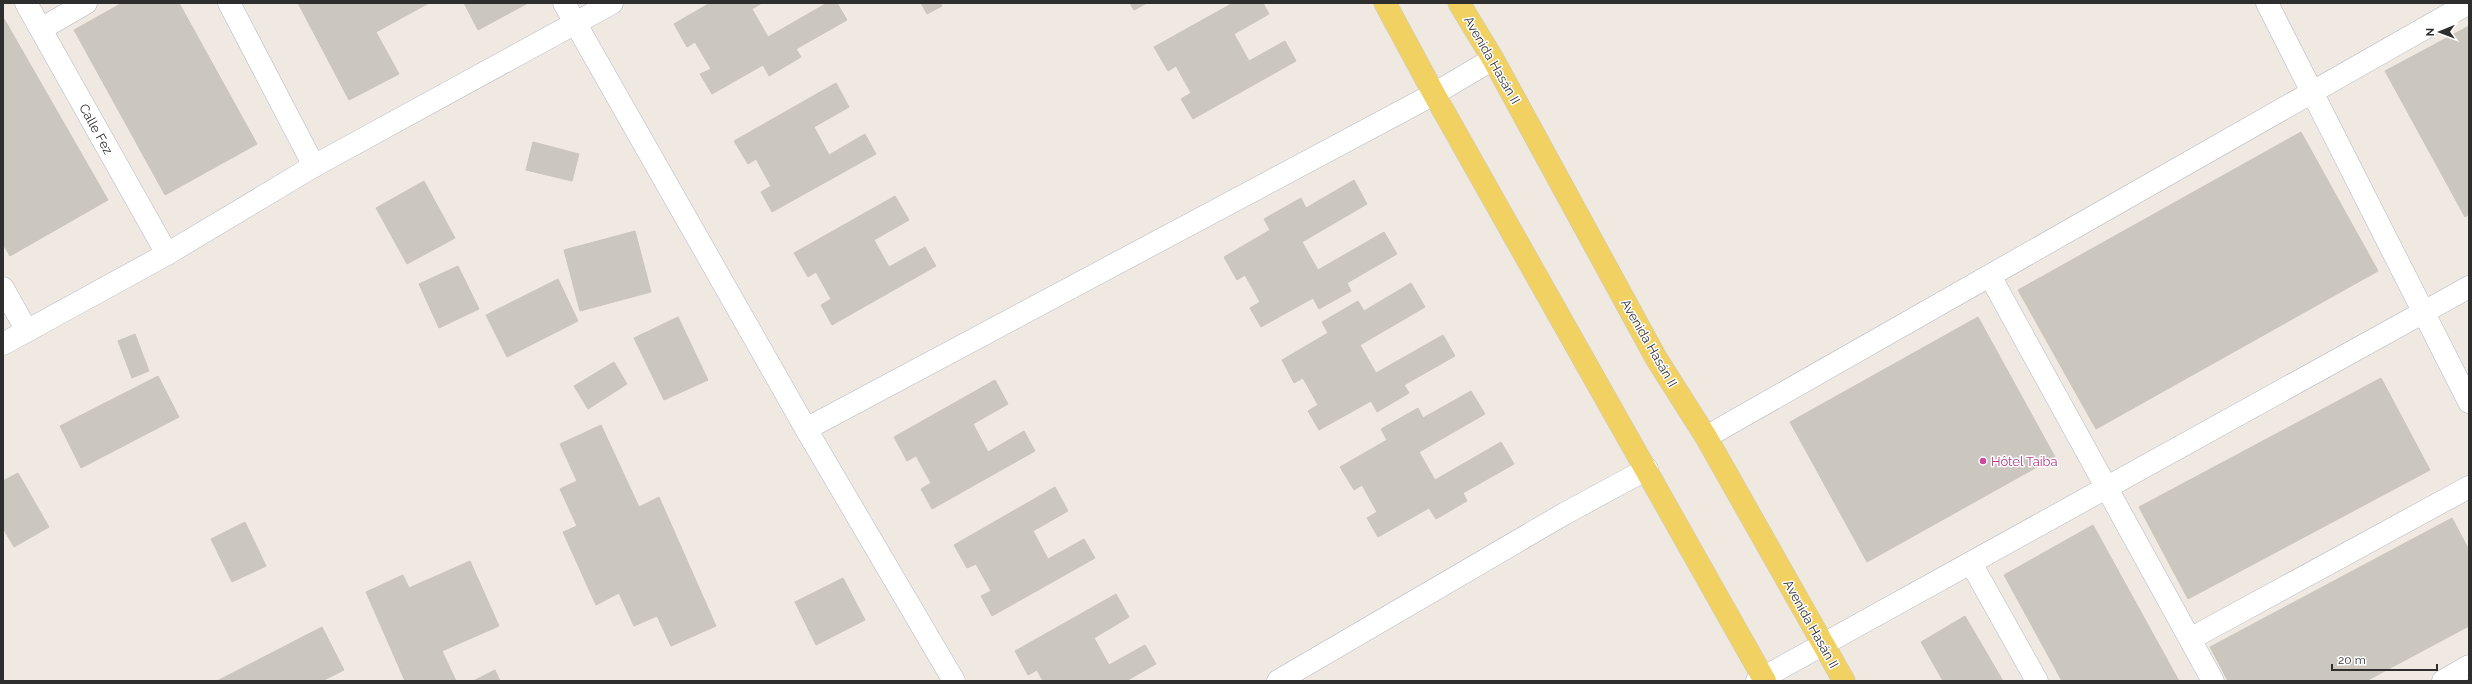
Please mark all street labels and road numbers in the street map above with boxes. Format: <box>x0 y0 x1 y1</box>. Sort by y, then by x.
street label: Avenida Hasán II <box>1461 13 1523 107</box>
street label: Calle Fez <box>76 101 116 157</box>
street label: Avenida Hasán II <box>1618 296 1680 390</box>
street label: Avenida Hasán II <box>1780 577 1842 671</box>

